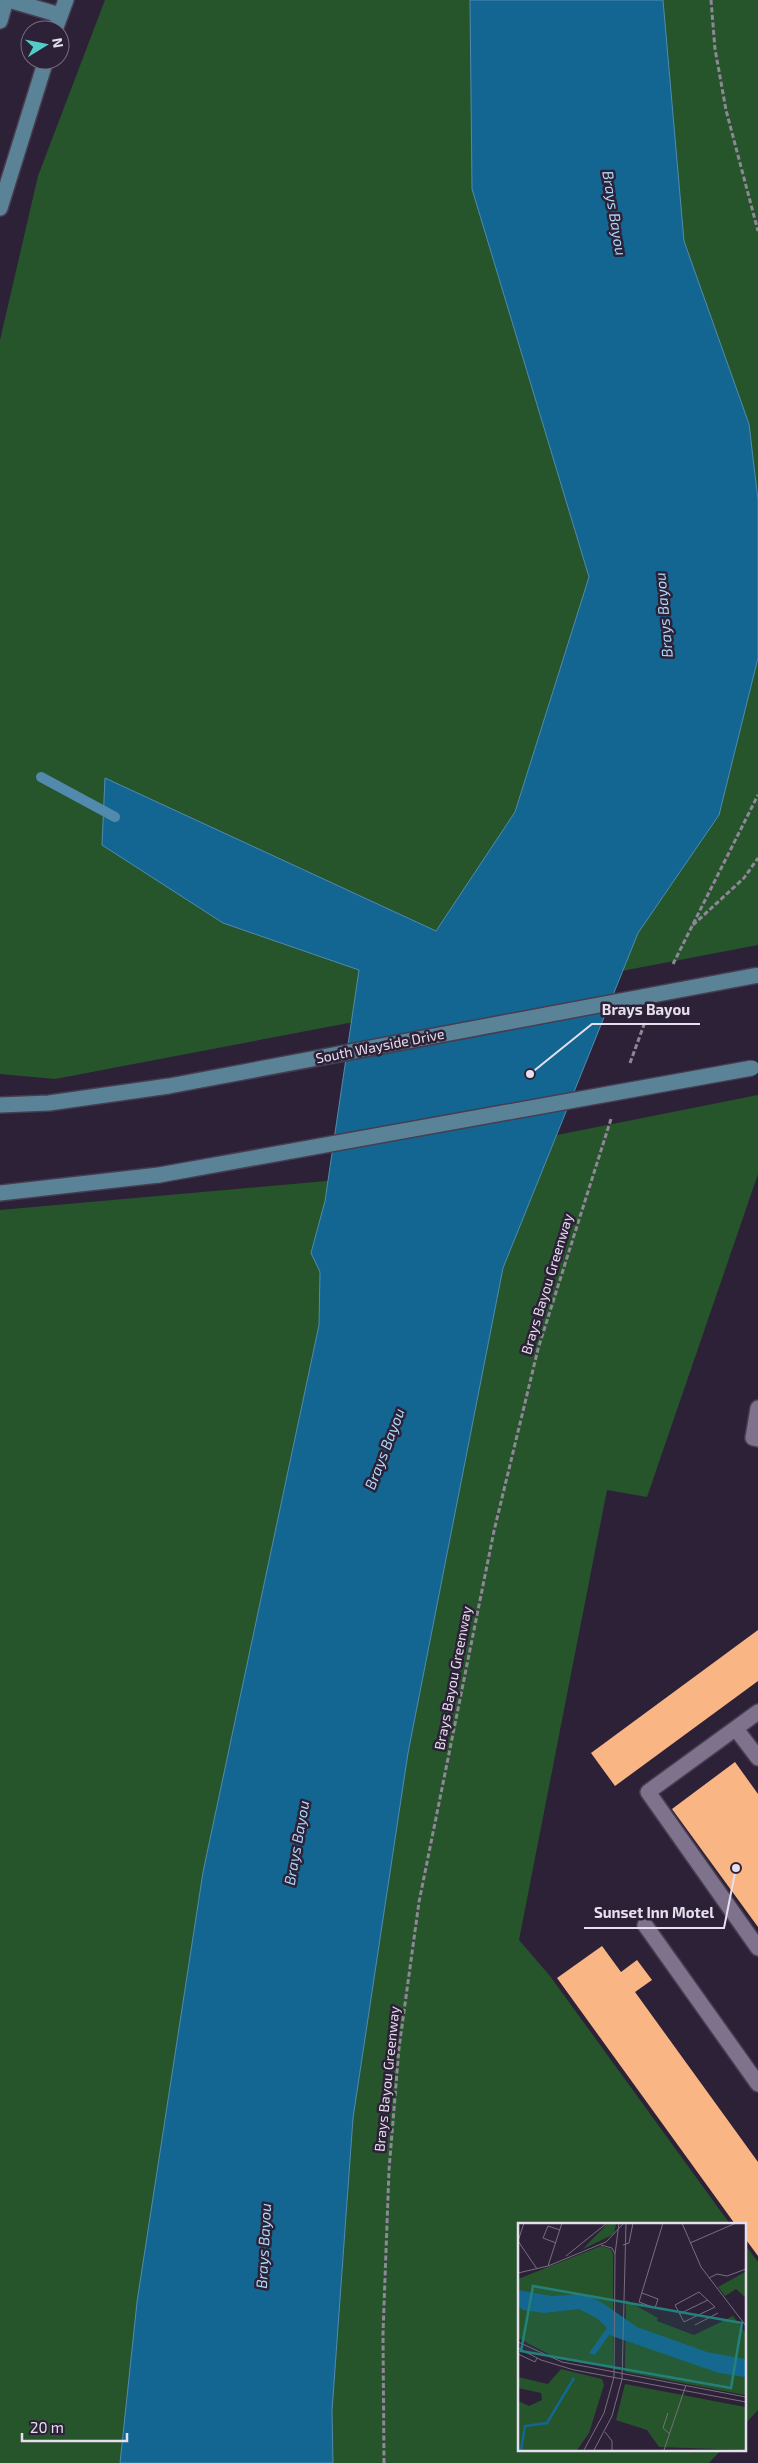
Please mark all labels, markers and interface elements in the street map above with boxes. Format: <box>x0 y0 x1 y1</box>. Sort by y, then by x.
north arrow <box>20 20 70 70</box>
text: N <box>49 36 68 49</box>
water label: Brays Bayou <box>598 169 631 257</box>
water label: Brays Bayou <box>650 572 677 659</box>
callout: Brays Bayou <box>592 994 700 1024</box>
text: Brays Bayou <box>602 1000 690 1019</box>
street label: South Wayside Drive <box>314 1025 446 1066</box>
street label: Brays Bayou Greenway <box>517 1211 576 1356</box>
water label: Brays Bayou <box>360 1405 409 1492</box>
street label: Brays Bayou Greenway <box>430 1604 475 1751</box>
water label: Brays Bayou <box>280 1799 313 1887</box>
callout: Sunset Inn Motel <box>584 1898 724 1928</box>
text: Sunset Inn Motel <box>594 1903 714 1921</box>
street label: Brays Bayou Greenway <box>370 2005 403 2153</box>
water label: Brays Bayou <box>252 2203 275 2289</box>
inset map <box>518 2223 746 2450</box>
scale bar <box>22 2410 128 2442</box>
text: 20 m <box>30 2418 64 2436</box>

